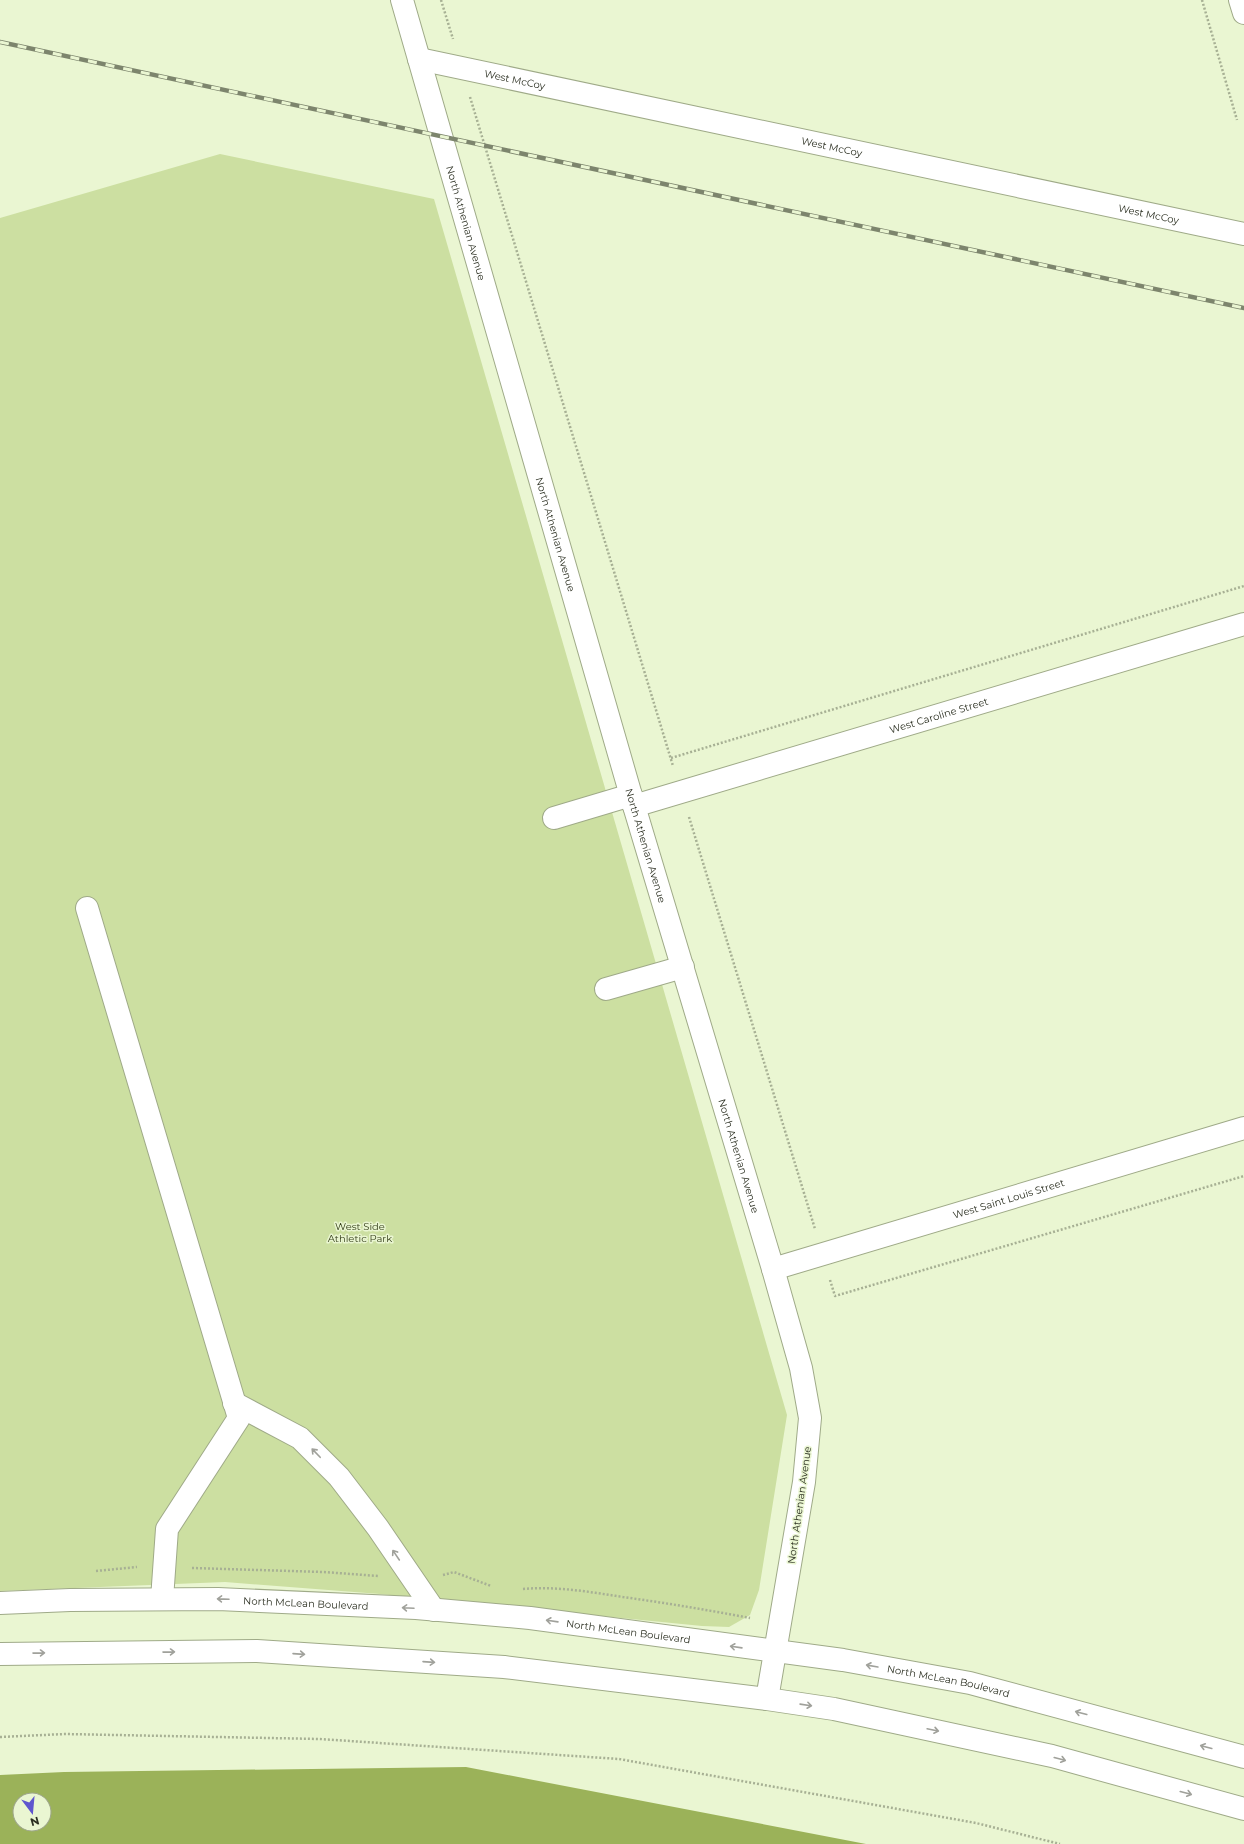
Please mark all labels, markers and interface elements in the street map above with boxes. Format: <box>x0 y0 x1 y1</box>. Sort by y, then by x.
street label: West McCoy <box>483 67 547 93</box>
street label: West McCoy <box>800 134 864 160</box>
street label: North Athenian Avenue <box>443 164 488 282</box>
street label: West McCoy <box>1117 202 1181 227</box>
street label: North Athenian Avenue <box>533 476 578 593</box>
street label: West Caroline Street <box>888 695 990 736</box>
street label: North Athenian Avenue <box>622 787 669 904</box>
street label: North Athenian Avenue <box>715 1097 762 1215</box>
street label: West Saint Louis Street <box>952 1176 1066 1222</box>
park label: West Side Athletic Park <box>328 1220 392 1245</box>
street label: North Athenian Avenue <box>785 1446 814 1565</box>
one-way arrow <box>311 1448 320 1458</box>
one-way arrow <box>392 1549 400 1560</box>
street label: North McLean Boulevard <box>243 1594 369 1613</box>
one-way arrow <box>217 1596 230 1603</box>
one-way arrow <box>402 1604 415 1612</box>
one-way arrow <box>546 1617 559 1625</box>
street label: North McLean Boulevard <box>565 1617 691 1646</box>
one-way arrow <box>730 1643 743 1650</box>
one-way arrow <box>162 1648 175 1656</box>
one-way arrow <box>32 1649 45 1657</box>
one-way arrow <box>292 1650 305 1658</box>
one-way arrow <box>422 1659 435 1666</box>
one-way arrow <box>866 1661 879 1669</box>
street label: North McLean Boulevard <box>886 1662 1011 1700</box>
one-way arrow <box>799 1701 812 1709</box>
one-way arrow <box>1075 1709 1088 1716</box>
one-way arrow <box>926 1727 939 1735</box>
one-way arrow <box>1200 1742 1213 1750</box>
one-way arrow <box>1053 1756 1066 1763</box>
one-way arrow <box>1179 1789 1192 1797</box>
north arrow <box>12 1792 52 1832</box>
text: N <box>29 1814 41 1830</box>

